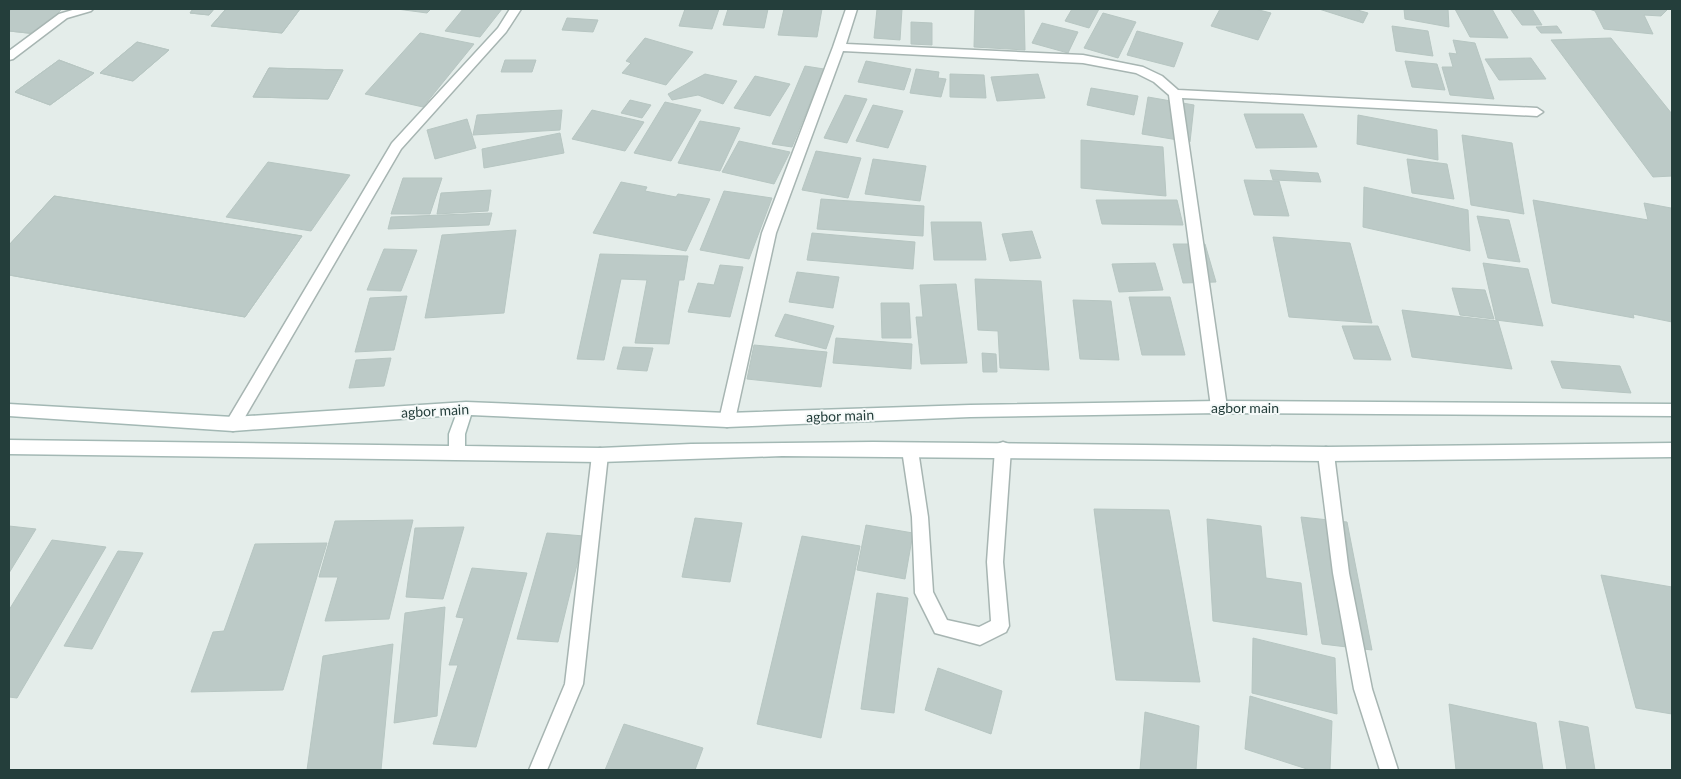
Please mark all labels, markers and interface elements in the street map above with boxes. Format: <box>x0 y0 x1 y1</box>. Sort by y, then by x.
street label: agbor main <box>1211 399 1279 416</box>
street label: agbor main <box>401 400 469 421</box>
street label: agbor main <box>806 406 874 425</box>

